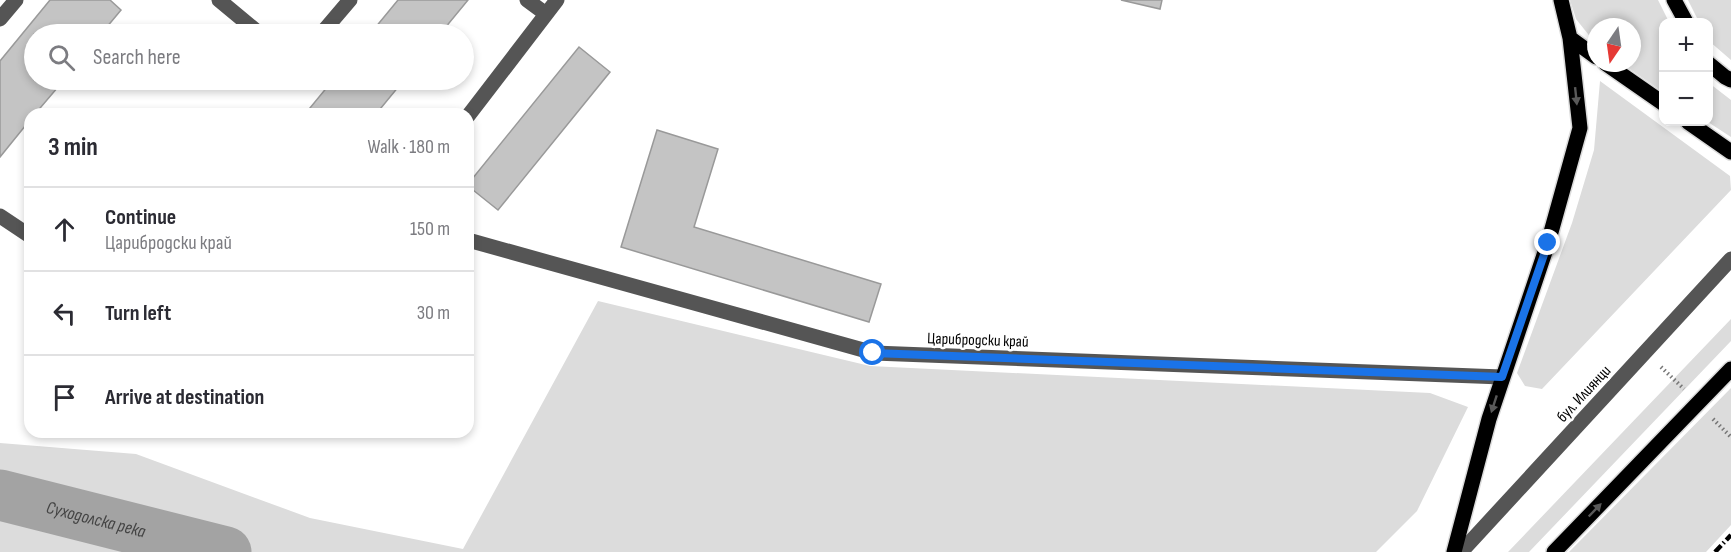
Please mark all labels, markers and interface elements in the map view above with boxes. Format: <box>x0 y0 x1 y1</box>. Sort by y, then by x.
north arrow <box>1587 18 1641 72</box>
map controls <box>1659 18 1713 126</box>
button: + <box>1659 18 1713 72</box>
search box <box>24 24 474 90</box>
icon: search <box>45 41 78 74</box>
text: Search here <box>93 44 180 71</box>
button: − <box>1659 72 1713 126</box>
one-way arrow <box>1571 87 1581 106</box>
text: 3 min <box>48 132 98 163</box>
text: Walk · 180 m <box>367 135 450 159</box>
text: Continue <box>105 204 176 231</box>
icon: ahead <box>48 213 81 246</box>
text: 150 m <box>410 217 450 241</box>
route end <box>1534 229 1560 255</box>
text: Царибродски край <box>105 231 232 255</box>
icon: left <box>48 297 81 330</box>
text: Turn left <box>105 300 171 327</box>
text: 30 m <box>417 301 450 325</box>
street label: Царибродски край <box>927 329 1029 352</box>
route start <box>859 339 885 365</box>
street label: бул. Илиянци <box>1553 362 1615 426</box>
icon: arrive <box>48 381 81 414</box>
text: Arrive at destination <box>105 384 264 411</box>
one-way arrow <box>1488 395 1498 413</box>
water label: Суходолска река <box>44 497 148 542</box>
one-way arrow <box>1587 503 1601 517</box>

